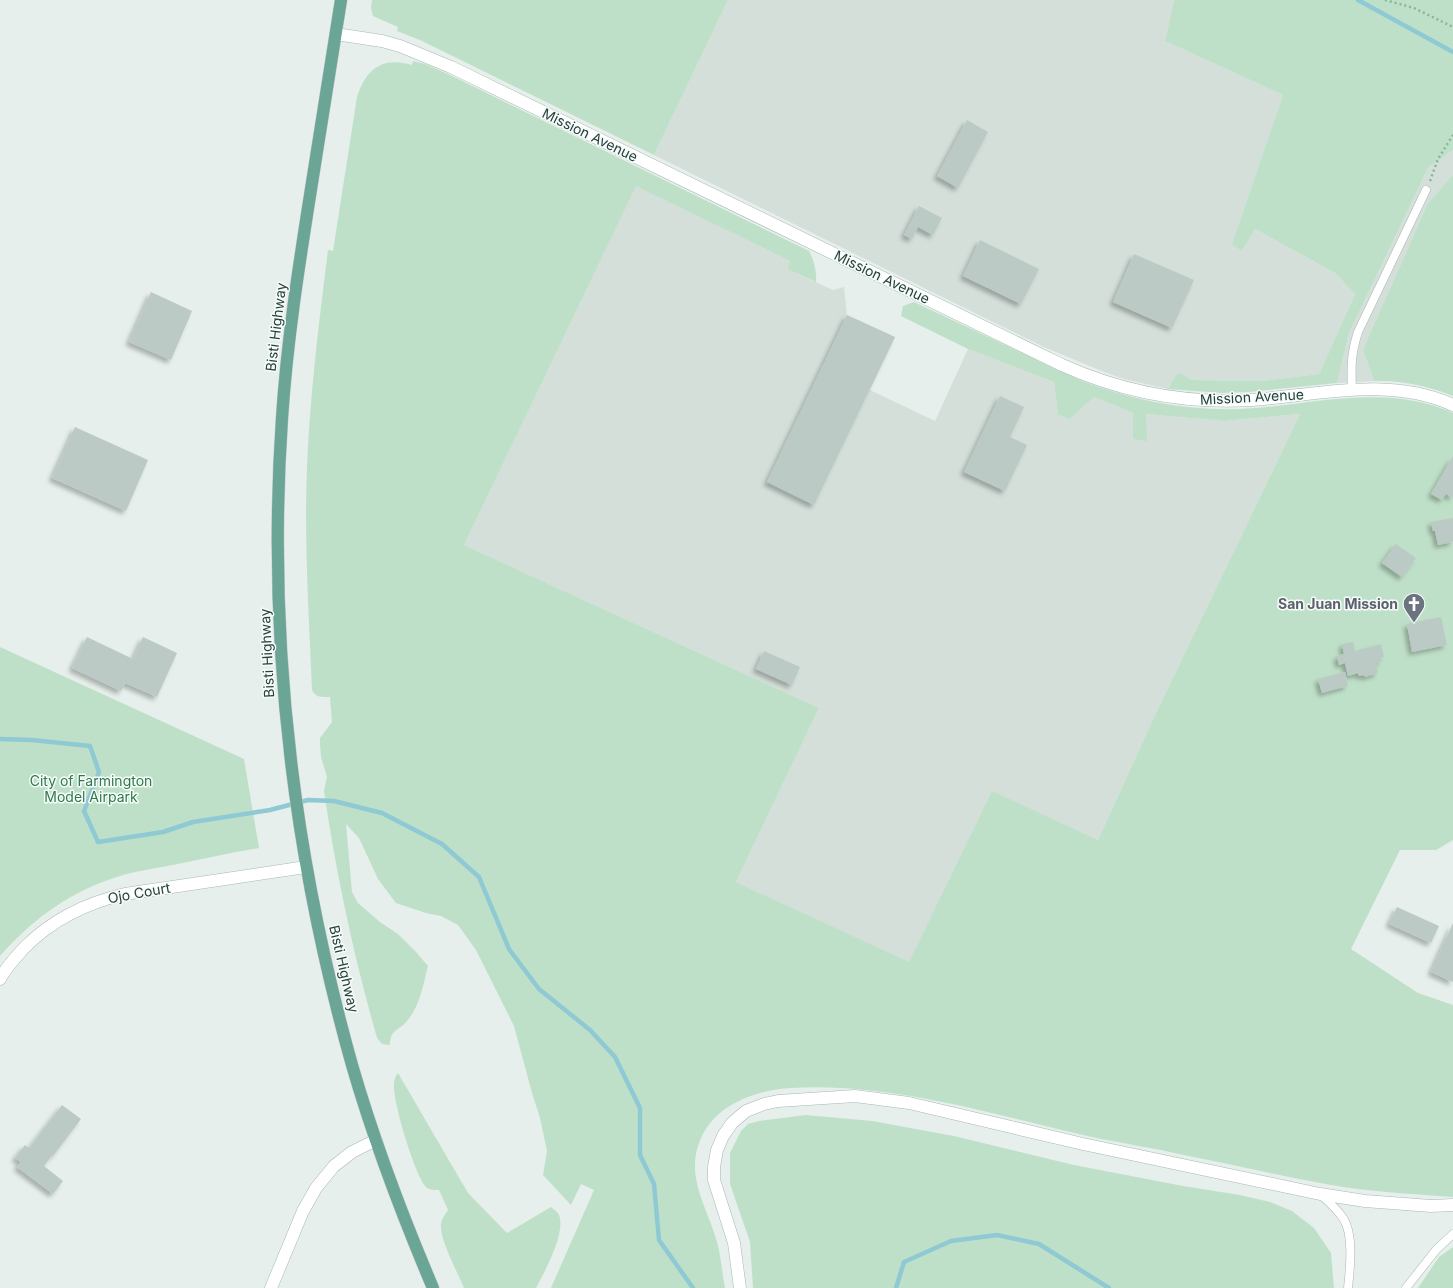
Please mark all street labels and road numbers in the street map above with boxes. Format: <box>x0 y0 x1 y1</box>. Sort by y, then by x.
street label: Mission Avenue <box>540 104 641 165</box>
street label: Mission Avenue <box>832 246 933 307</box>
street label: Bisti Highway <box>262 281 289 372</box>
street label: Mission Avenue <box>1200 385 1304 408</box>
street label: Bisti Highway <box>256 608 277 698</box>
street label: Ojo Court <box>106 879 172 906</box>
street label: Bisti Highway <box>326 923 363 1015</box>

